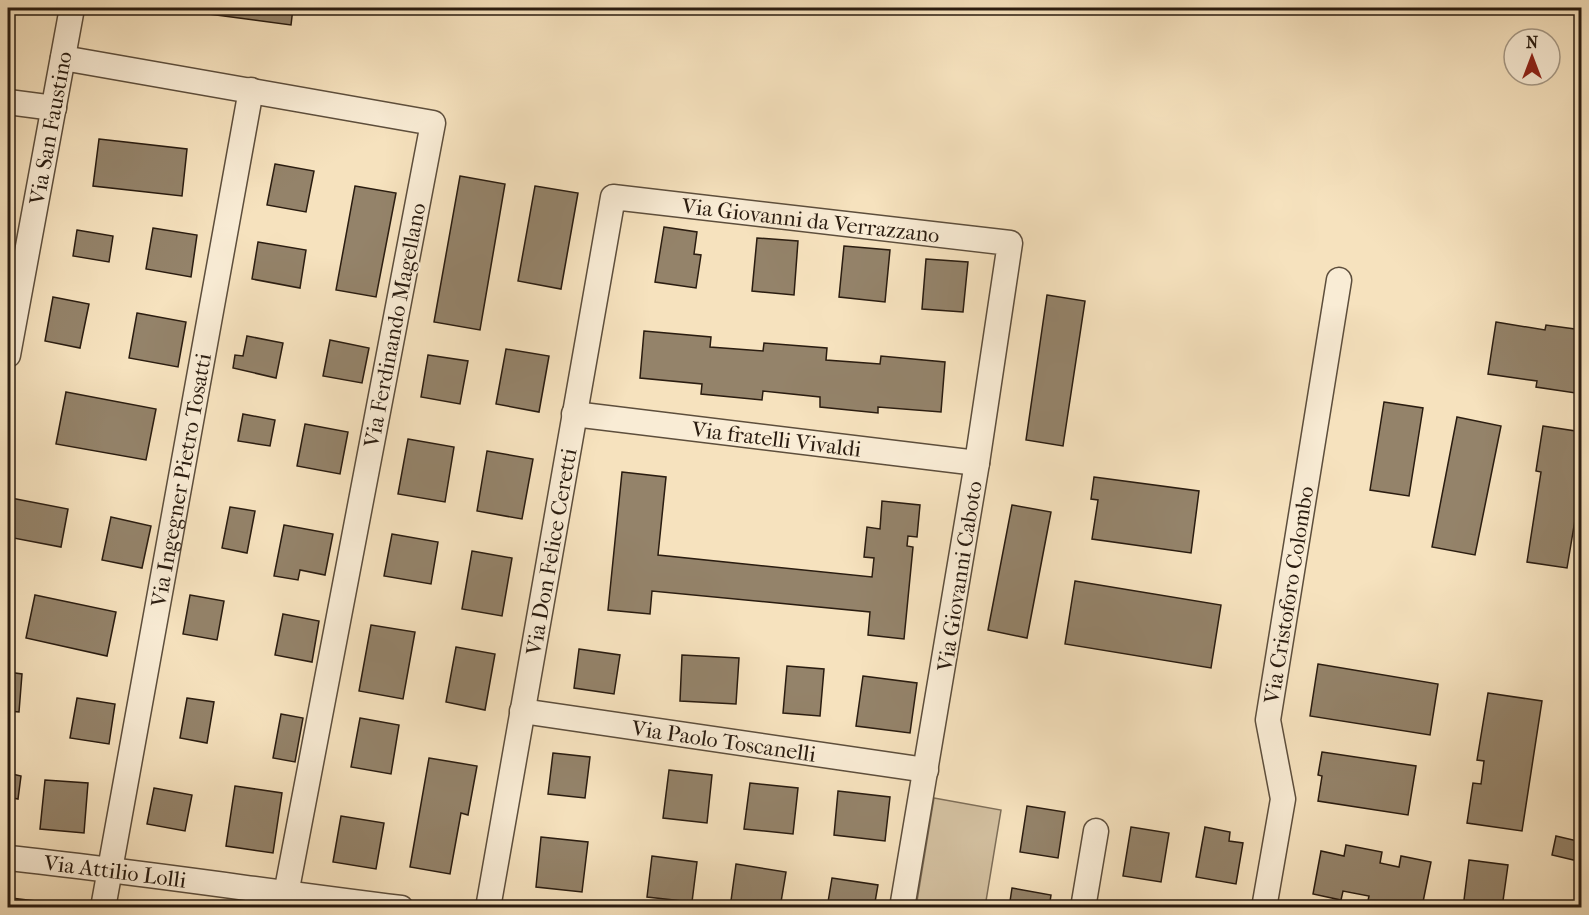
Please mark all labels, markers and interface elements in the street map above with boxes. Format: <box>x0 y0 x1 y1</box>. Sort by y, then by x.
north arrow <box>1502 27 1562 87</box>
text: N <box>1526 33 1539 52</box>
street label: Via San Faustino <box>24 49 78 208</box>
street label: Via Giovanni da Verrazzano <box>679 193 941 249</box>
street label: Via Ferdinando Magellano <box>358 201 431 451</box>
street label: Via Ingegner Pietro Tosatti <box>146 351 217 610</box>
street label: Via fratelli Vivaldi <box>689 416 863 463</box>
street label: Via Don Felice Ceretti <box>521 446 583 658</box>
street label: Via Giovanni Caboto <box>932 479 988 674</box>
street label: Via Cristoforo Colombo <box>1259 484 1320 706</box>
street label: Via Paolo Toscanelli <box>629 715 818 768</box>
street label: Via Attilio Lolli <box>41 850 188 894</box>

